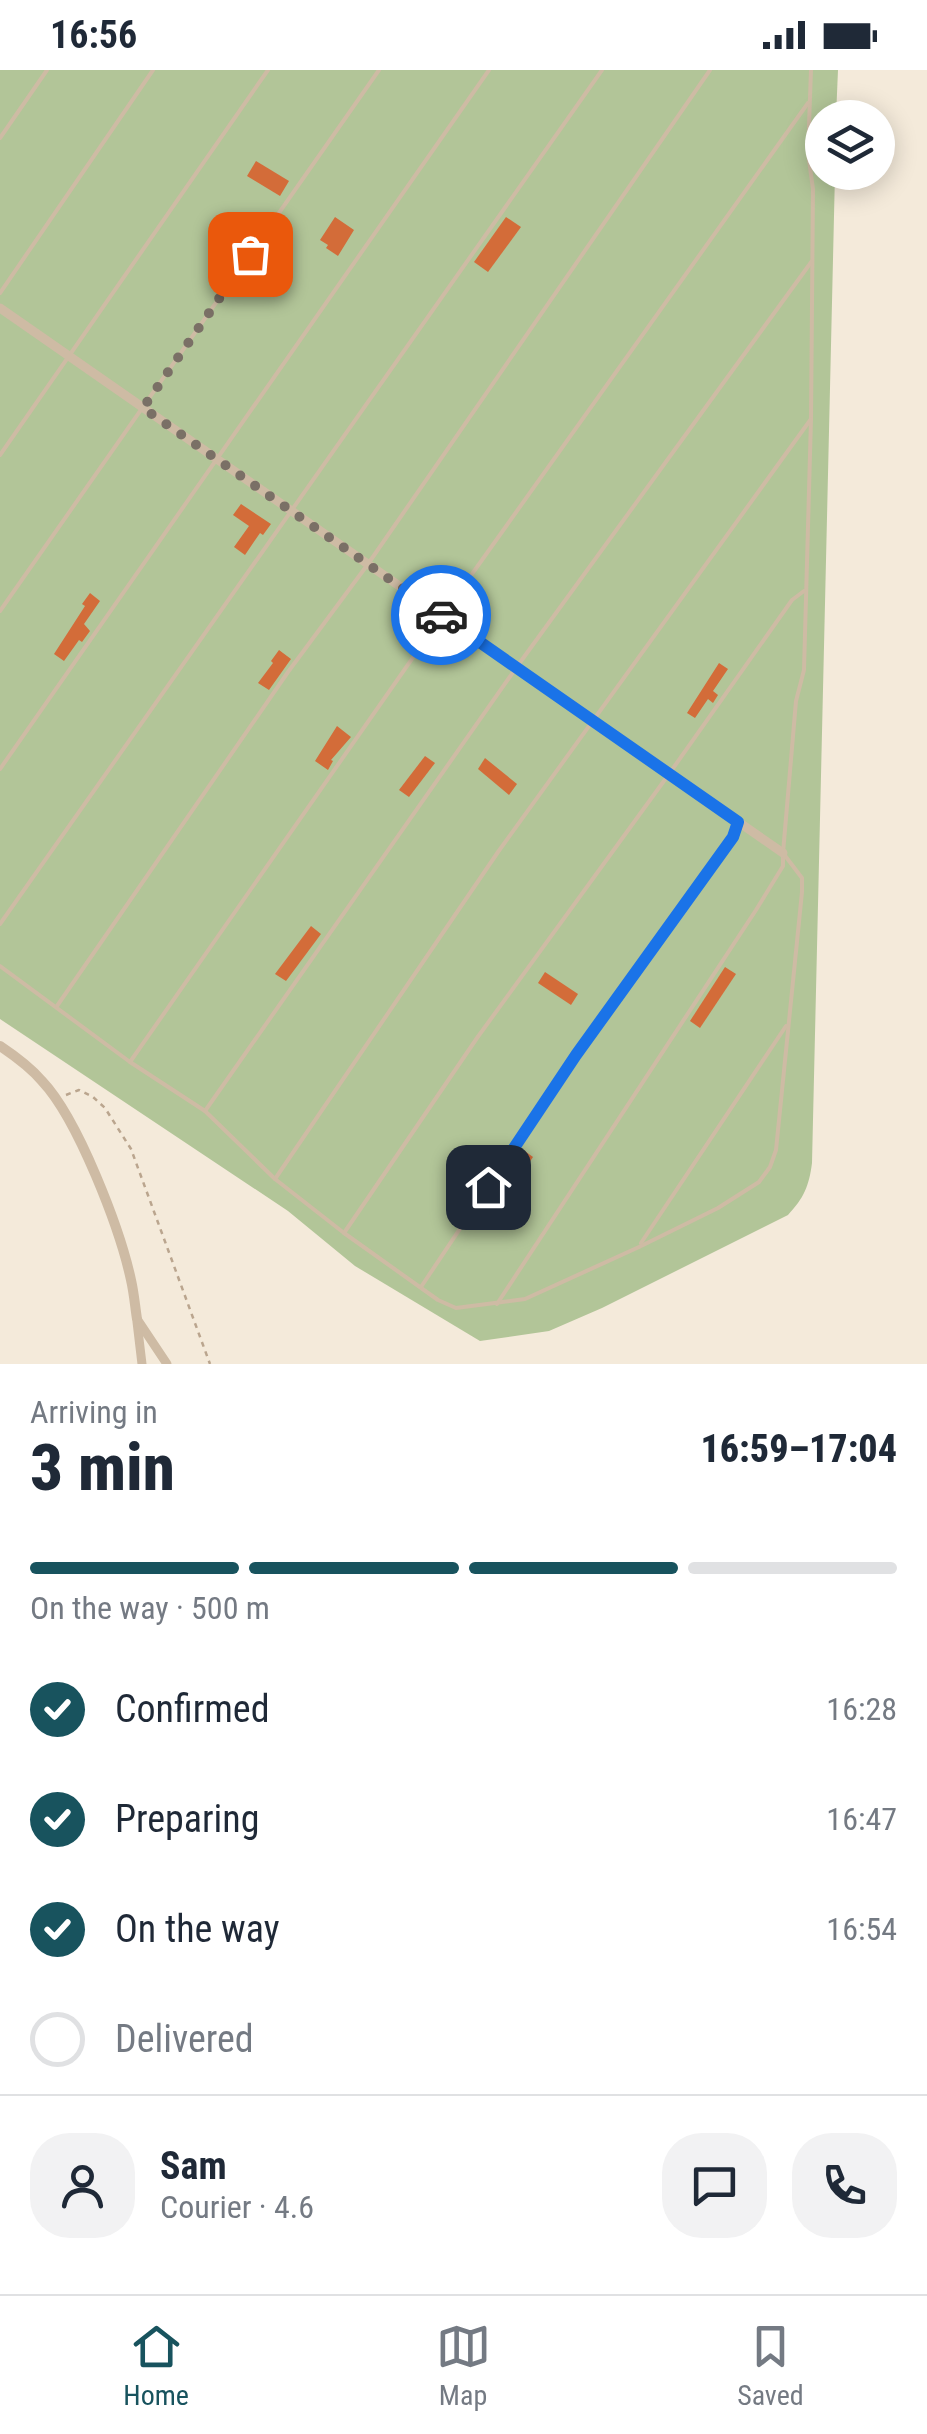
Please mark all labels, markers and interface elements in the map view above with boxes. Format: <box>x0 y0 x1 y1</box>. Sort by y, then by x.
text: 16:56 <box>50 13 137 57</box>
map controls <box>805 100 895 190</box>
button: layers <box>805 100 895 190</box>
pin <box>208 212 293 297</box>
icon: bag <box>223 227 278 282</box>
courier <box>391 565 491 665</box>
icon: car <box>414 588 469 643</box>
pin <box>446 1145 531 1230</box>
icon: home <box>461 1160 516 1215</box>
text: Arriving in <box>30 1393 158 1431</box>
text: 16:59–17:04 <box>700 1427 897 1471</box>
text: 3 min <box>30 1430 175 1506</box>
text: On the way · 500 m <box>30 1589 270 1627</box>
icon: check <box>30 1682 85 1737</box>
text: Confirmed <box>115 1687 270 1731</box>
text: 16:28 <box>826 1690 897 1728</box>
icon: check <box>30 1792 85 1847</box>
text: Preparing <box>115 1797 260 1841</box>
text: 16:47 <box>826 1800 897 1838</box>
icon: check <box>30 1902 85 1957</box>
text: On the way <box>115 1907 280 1951</box>
text: 16:54 <box>826 1910 897 1948</box>
text: Delivered <box>115 2017 254 2061</box>
button: person <box>30 2133 135 2238</box>
button: chat <box>662 2133 767 2238</box>
button: phone <box>792 2133 897 2238</box>
text: Sam <box>160 2144 227 2188</box>
text: Courier · 4.6 <box>160 2188 314 2226</box>
tab: Home <box>123 2319 189 2412</box>
tab: Map <box>436 2319 491 2412</box>
tab: Saved <box>737 2319 804 2412</box>

